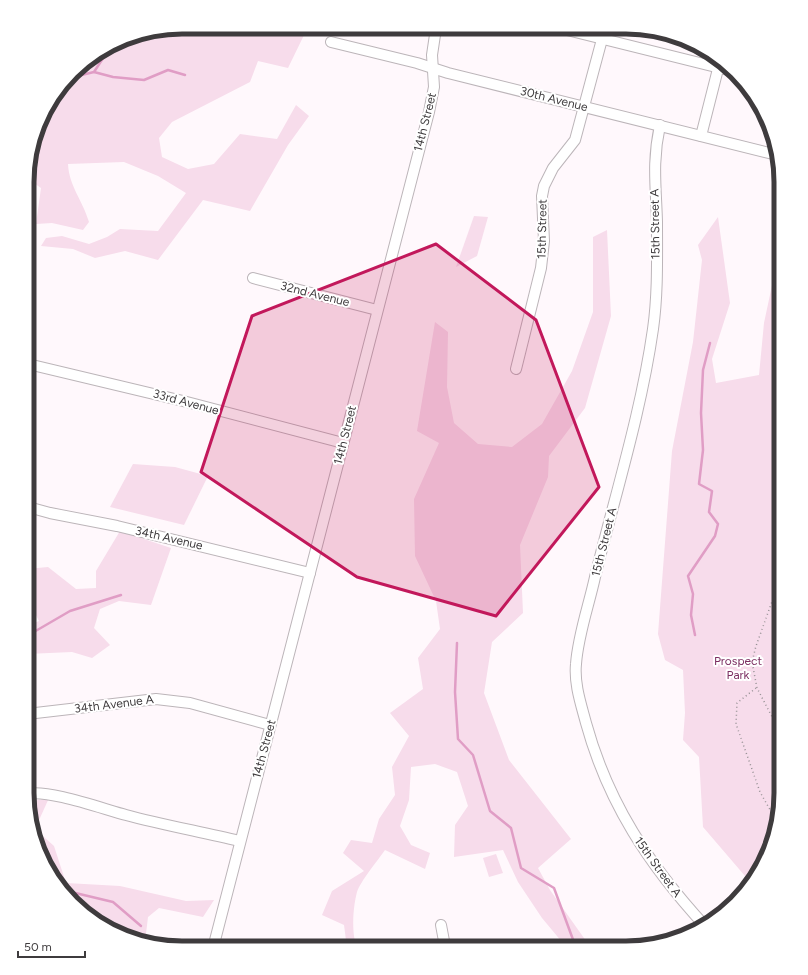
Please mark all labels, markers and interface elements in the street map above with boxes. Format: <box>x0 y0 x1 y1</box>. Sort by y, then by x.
street label: 30th Avenue <box>519 84 590 114</box>
street label: 14th Street <box>411 91 439 153</box>
street label: 15th Street A <box>647 189 663 259</box>
street label: 15th Street <box>534 199 550 259</box>
street label: 32nd Avenue <box>279 279 351 309</box>
street label: 33rd Avenue <box>151 386 221 418</box>
street label: 14th Street <box>331 404 359 466</box>
street label: 15th Street A <box>589 506 619 578</box>
street label: 34th Avenue <box>134 523 205 553</box>
park label: Prospect Park <box>714 654 763 682</box>
street label: 34th Avenue A <box>74 692 154 716</box>
street label: 14th Street <box>249 718 279 780</box>
street label: 15th Street A <box>632 834 684 900</box>
scale bar <box>18 933 85 959</box>
text: 50 m <box>24 940 52 954</box>

